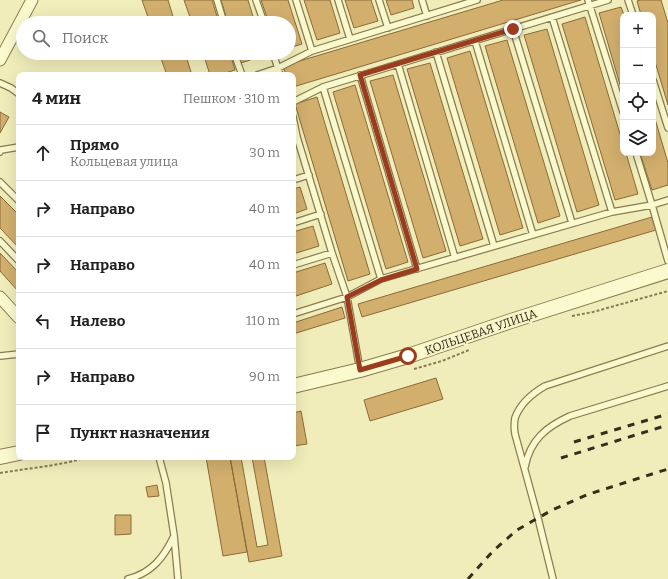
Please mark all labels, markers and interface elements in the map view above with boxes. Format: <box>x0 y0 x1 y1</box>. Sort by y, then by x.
map controls <box>620 12 656 156</box>
button: + <box>620 12 656 48</box>
search box <box>16 16 296 60</box>
route end <box>504 20 522 38</box>
icon: search <box>30 27 52 49</box>
text: Поиск <box>62 29 108 47</box>
button: − <box>620 48 656 84</box>
button: locate <box>620 84 656 120</box>
text: 4 мин <box>32 88 81 109</box>
text: Пешком · 310 m <box>183 91 280 106</box>
button: layers <box>620 120 656 156</box>
text: Прямо <box>70 136 119 154</box>
icon: ahead <box>32 142 54 164</box>
text: 30 m <box>249 145 280 160</box>
text: Кольцевая улица <box>70 154 178 169</box>
icon: right <box>32 198 54 220</box>
text: Направо <box>70 200 135 218</box>
text: 40 m <box>249 201 280 216</box>
icon: right <box>32 254 54 276</box>
text: Направо <box>70 256 135 274</box>
text: 40 m <box>249 257 280 272</box>
street label: КОЛЬЦЕВАЯ УЛИЦА <box>423 306 539 358</box>
icon: left <box>32 310 54 332</box>
text: Налево <box>70 312 125 330</box>
text: 110 m <box>246 313 280 328</box>
route start <box>399 347 417 365</box>
icon: right <box>32 366 54 388</box>
text: Направо <box>70 368 135 386</box>
text: 90 m <box>249 369 280 384</box>
icon: arrive <box>32 422 54 444</box>
text: Пункт назначения <box>70 424 210 442</box>

